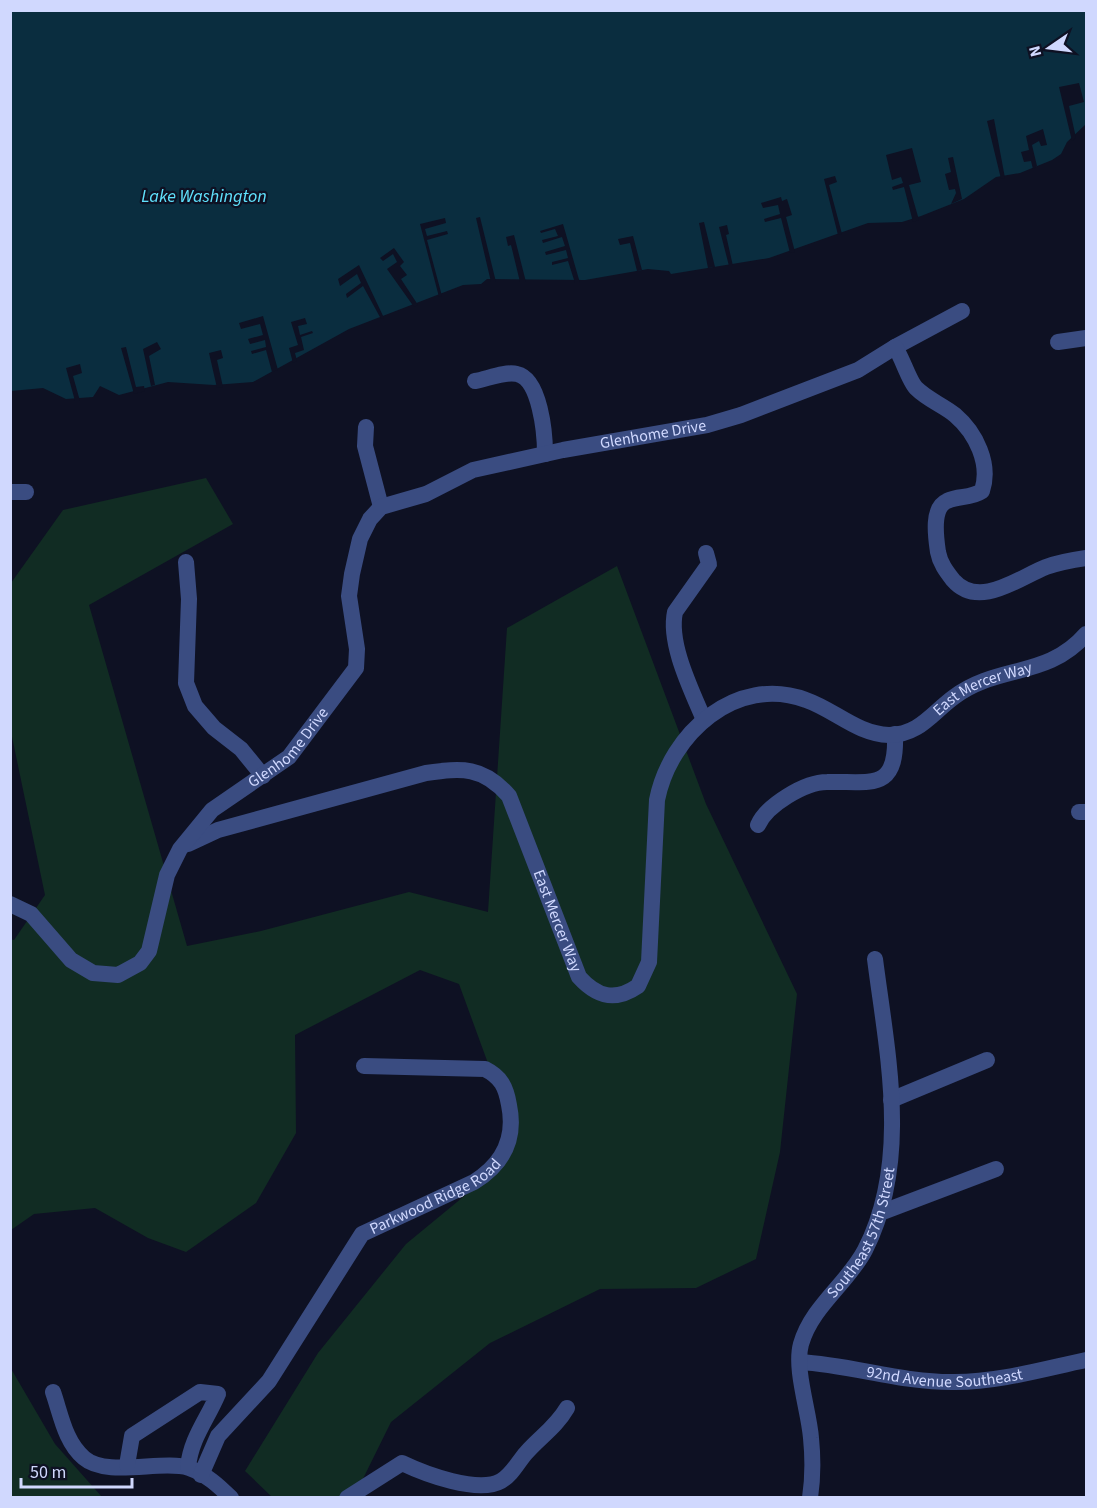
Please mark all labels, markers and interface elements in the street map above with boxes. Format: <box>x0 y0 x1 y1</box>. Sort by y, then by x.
north arrow <box>1019 18 1079 78</box>
text: N <box>1023 44 1047 59</box>
water label: Lake Washington <box>141 184 267 209</box>
street label: Glenhome Drive <box>598 414 708 454</box>
street label: East Mercer Way <box>928 657 1035 721</box>
street label: Glenhome Drive <box>244 703 334 793</box>
street label: East Mercer Way <box>528 866 587 976</box>
street label: Parkwood Ridge Road <box>366 1154 506 1240</box>
street label: Southeast 57th Street <box>822 1165 900 1303</box>
street label: 92nd Avenue Southeast <box>865 1361 1025 1393</box>
scale bar <box>21 1451 132 1489</box>
text: 50 m <box>30 1460 66 1485</box>

